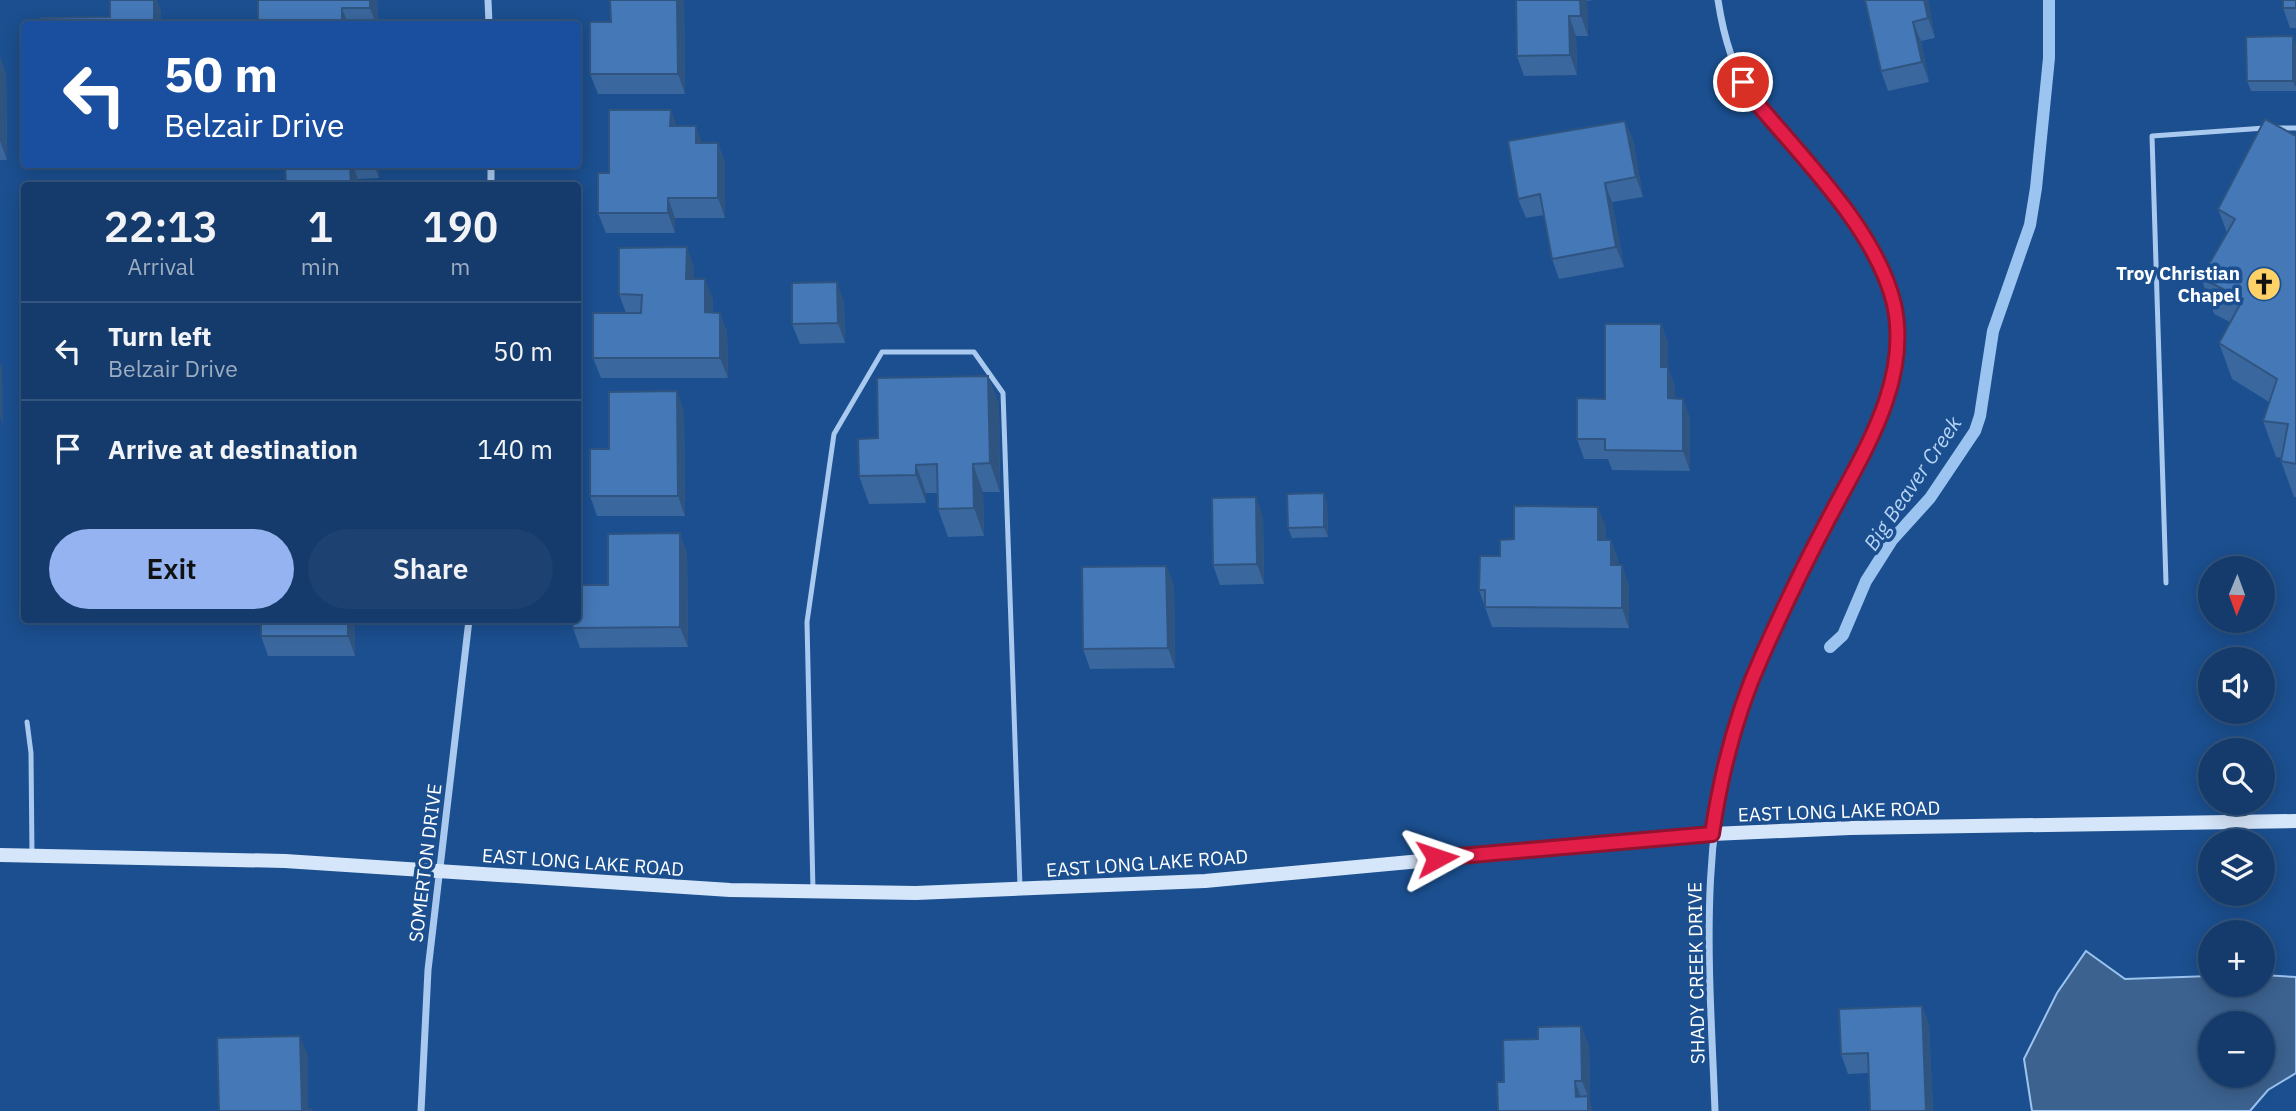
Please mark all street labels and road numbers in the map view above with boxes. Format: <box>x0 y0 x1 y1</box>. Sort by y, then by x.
street label: SOMERTON DRIVE <box>403 782 447 944</box>
street label: EAST LONG LAKE ROAD <box>1737 795 1941 827</box>
street label: EAST LONG LAKE ROAD <box>481 843 685 881</box>
street label: EAST LONG LAKE ROAD <box>1045 844 1249 882</box>
street label: SHADY CREEK DRIVE <box>1682 882 1710 1064</box>

